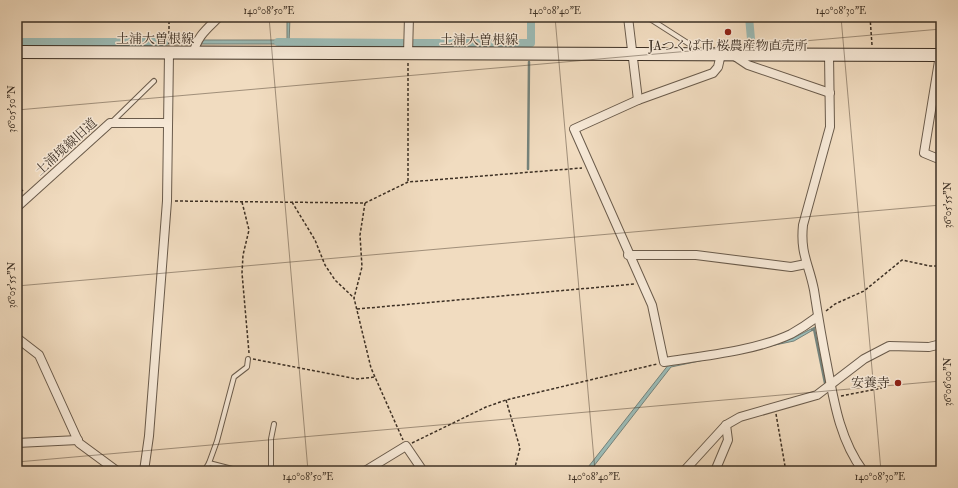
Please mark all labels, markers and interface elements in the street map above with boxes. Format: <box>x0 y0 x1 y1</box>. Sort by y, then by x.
text: 140°08'50"E <box>243 5 295 17</box>
text: 140°08'40"E <box>529 5 581 17</box>
text: 140°08'30"E <box>816 5 866 17</box>
marker: JAつくば市 桜農産物直売所 <box>723 27 733 37</box>
street label: 土浦大曽根線 <box>116 31 194 47</box>
street label: 土浦大曽根線 <box>440 32 518 48</box>
place label: JAつくば市 桜農産物直売所 <box>647 38 808 54</box>
text: 36°05'50"N <box>6 85 18 133</box>
street label: 土浦境線旧道 <box>32 115 100 179</box>
text: 36°05'55"N <box>942 182 954 228</box>
text: 36°05'55"N <box>6 262 18 308</box>
text: 36°06'00"N <box>942 358 954 406</box>
place label: 安養寺 <box>851 375 890 391</box>
marker: 安養寺 <box>893 378 903 388</box>
text: 140°08'50"E <box>282 471 334 483</box>
text: 140°08'40"E <box>568 471 620 483</box>
text: 140°08'30"E <box>855 471 905 483</box>

